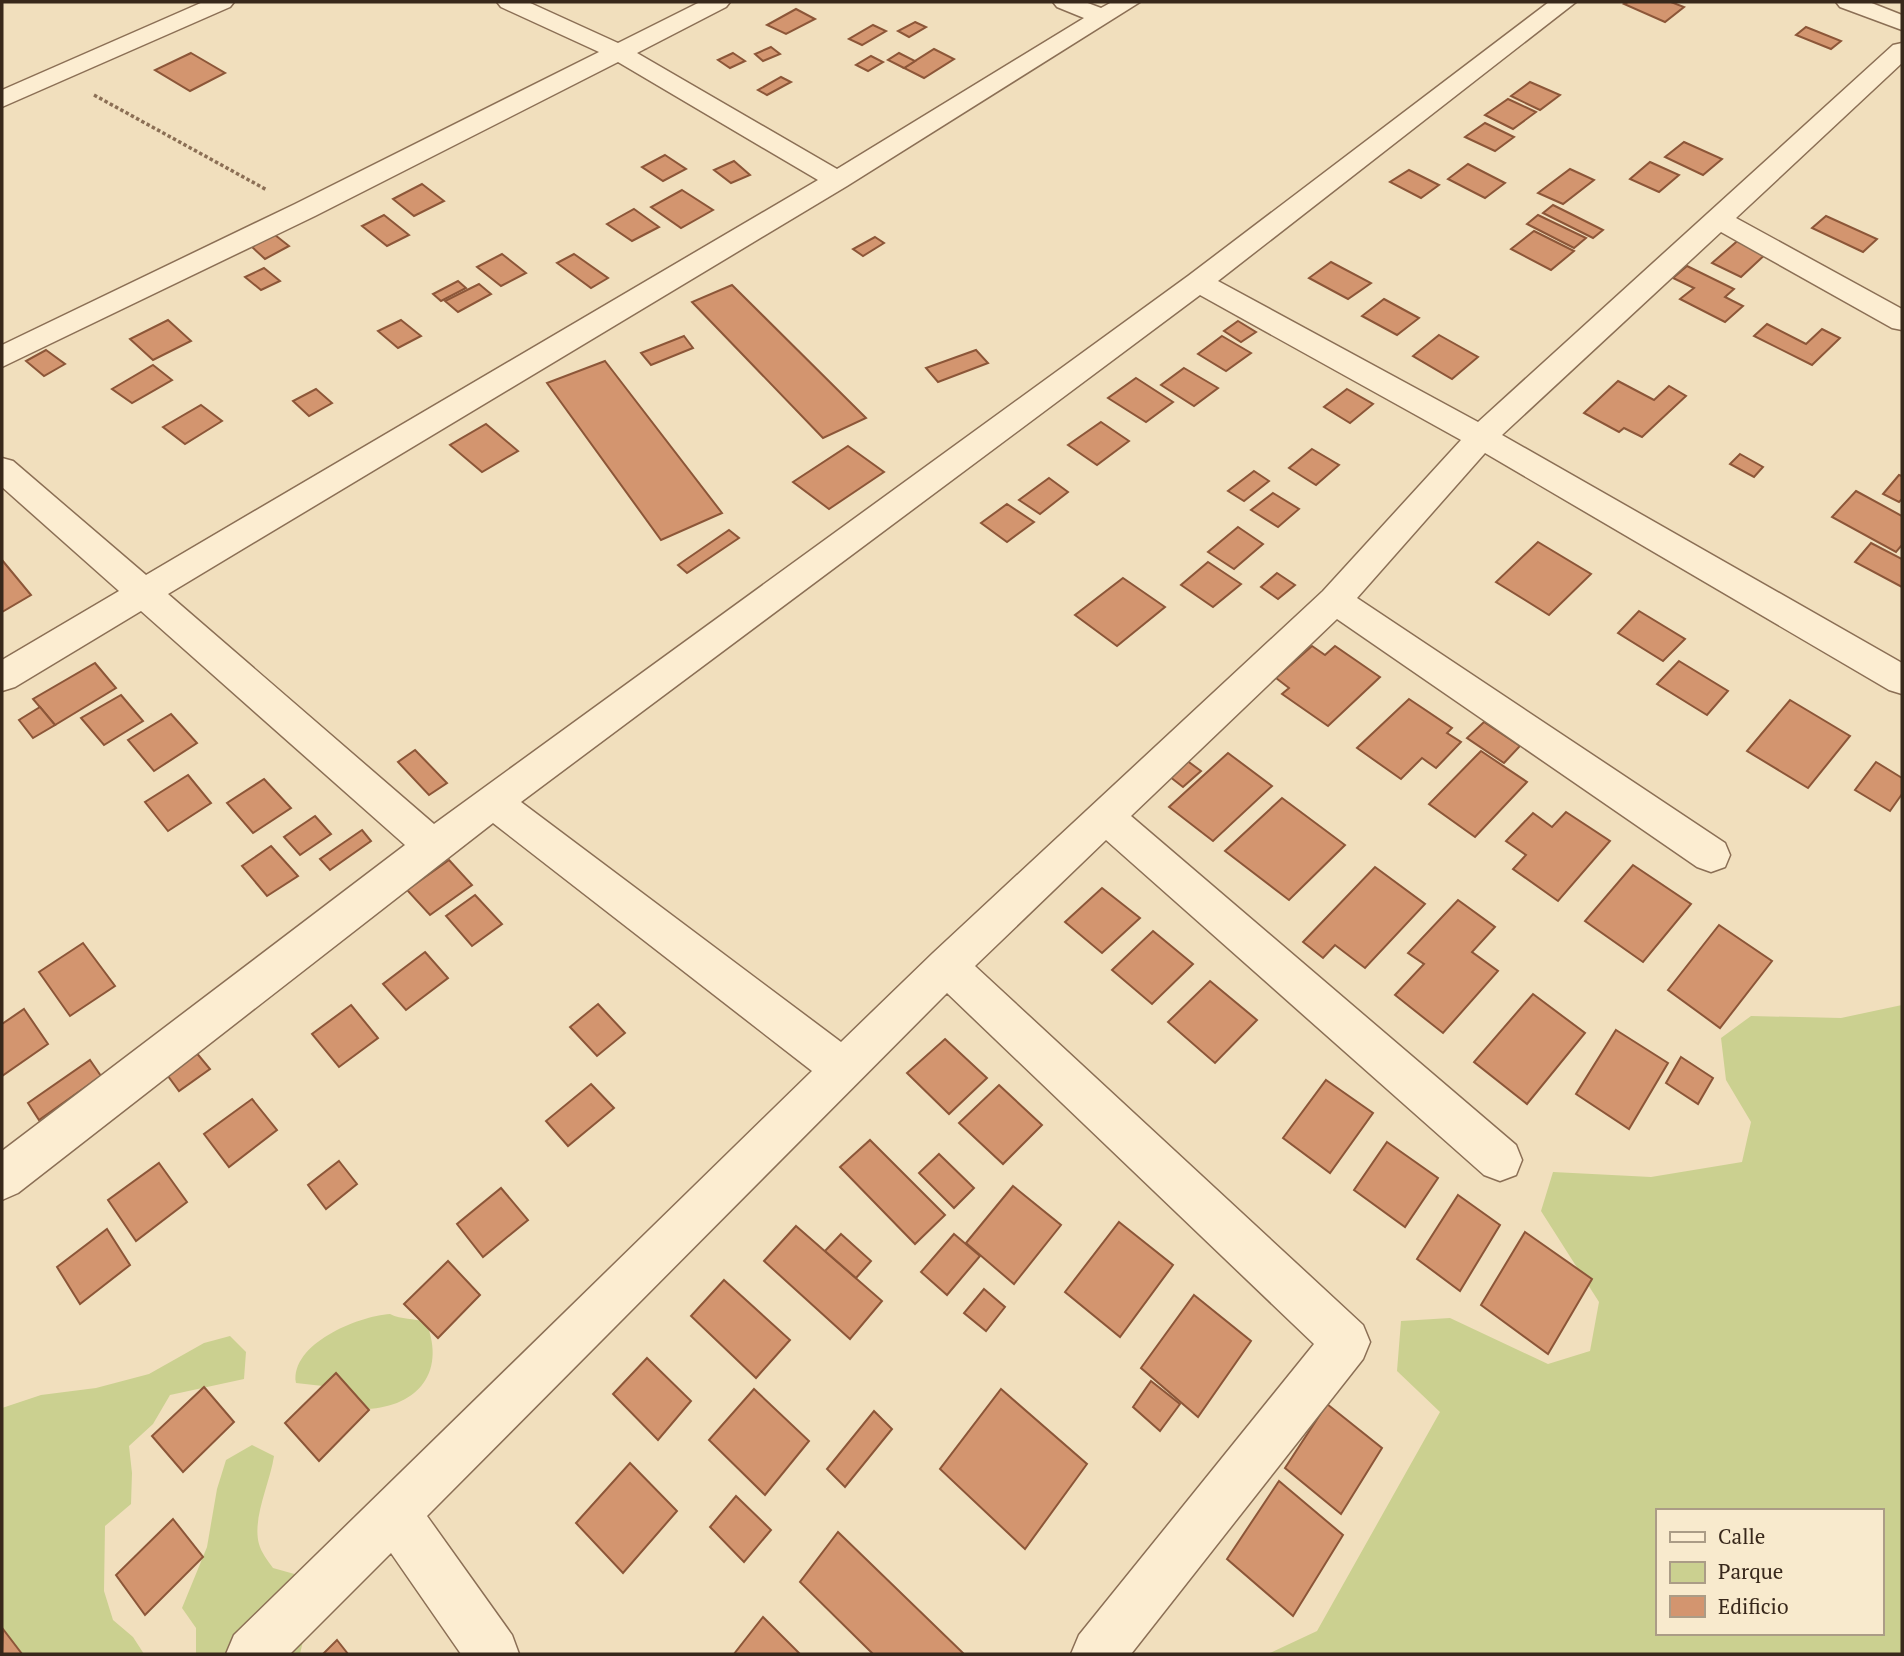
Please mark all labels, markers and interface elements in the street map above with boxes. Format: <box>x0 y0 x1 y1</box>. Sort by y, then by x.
legend <box>1656 1509 1883 1635</box>
text: Calle <box>1718 1522 1765 1550</box>
text: Parque <box>1718 1557 1783 1585</box>
text: Edificio <box>1718 1592 1789 1620</box>

